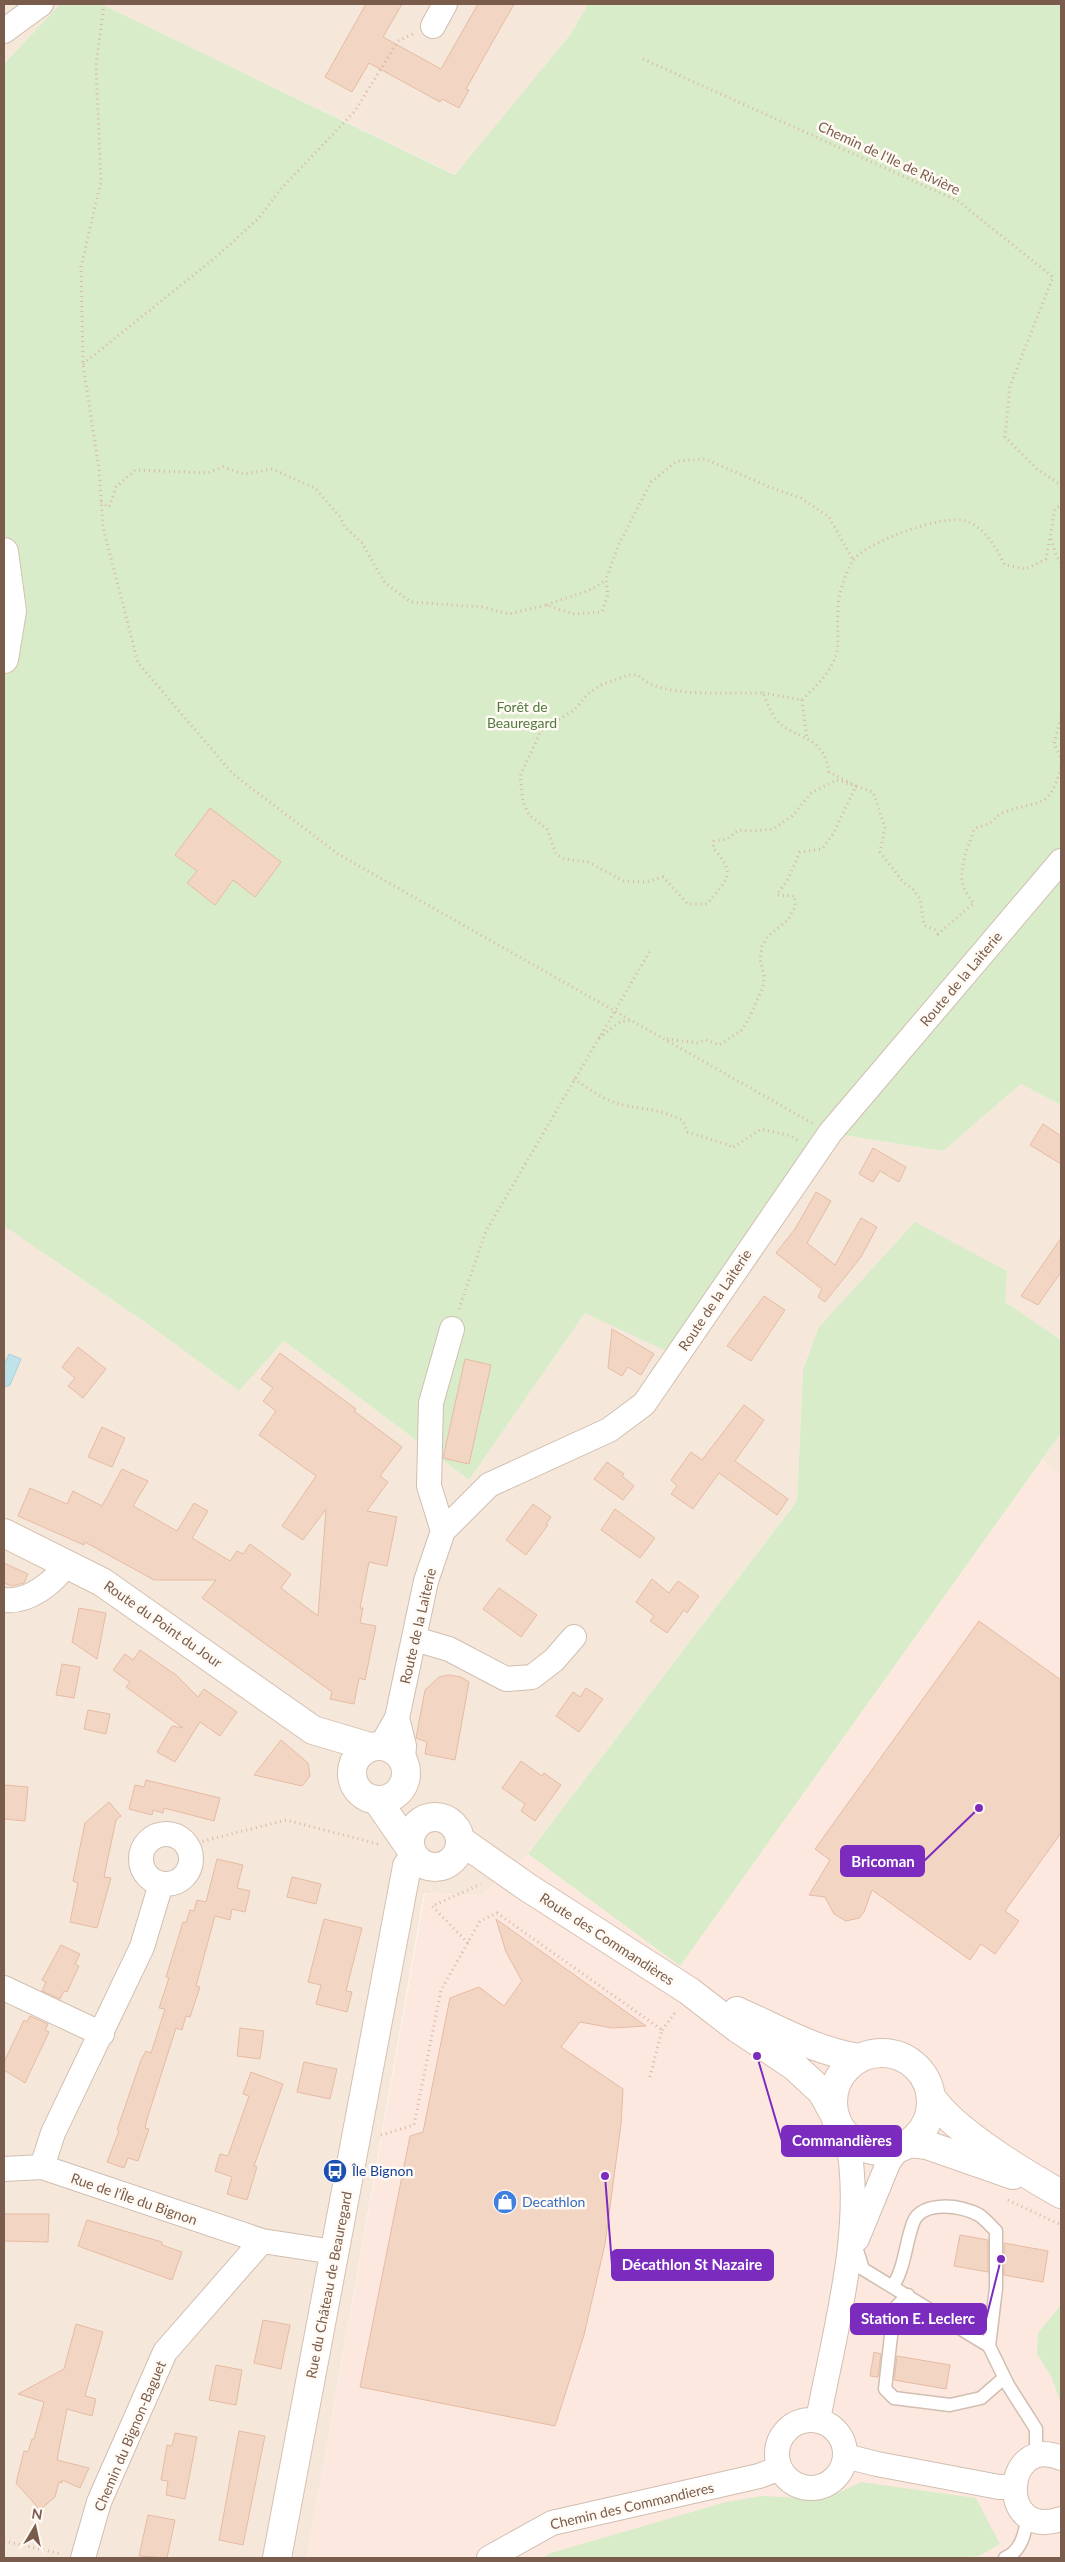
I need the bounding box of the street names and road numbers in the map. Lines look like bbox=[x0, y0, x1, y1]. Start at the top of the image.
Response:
street label: Chemin de l'Ile de Rivière bbox=[815, 117, 963, 198]
street label: Route de la Laiterie bbox=[916, 928, 1005, 1030]
street label: Route de la Laiterie bbox=[674, 1246, 755, 1354]
street label: Route de la Laiterie bbox=[396, 1566, 439, 1685]
street label: Route du Point du Jour bbox=[101, 1576, 226, 1671]
street label: Route des Commandières bbox=[537, 1889, 678, 1988]
street label: Rue de l'Île du Bignon bbox=[69, 2169, 200, 2228]
street label: Rue du Château de Beauregard bbox=[302, 2190, 355, 2380]
street label: Chemin du Bignon-Baguet bbox=[90, 2358, 169, 2514]
street label: Chemin des Commandieres bbox=[548, 2478, 715, 2533]

